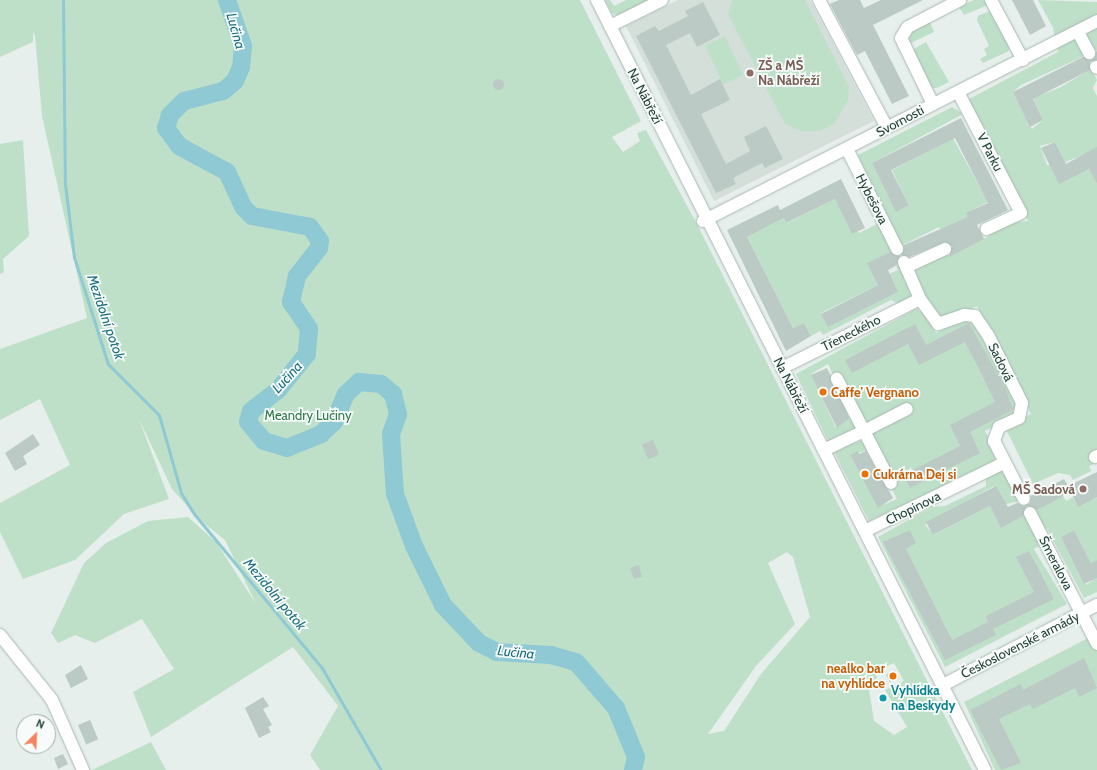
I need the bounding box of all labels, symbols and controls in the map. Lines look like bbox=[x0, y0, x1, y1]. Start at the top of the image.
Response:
water label: Lučina bbox=[223, 11, 249, 51]
place label: ZŠ a MŠ Na Nábřeží bbox=[758, 58, 820, 89]
street label: Na Nábřeží bbox=[624, 66, 666, 126]
marker: ZŠ a MŠ Na Nábřeží bbox=[745, 68, 755, 78]
street label: Svornosti bbox=[873, 102, 927, 140]
street label: V Parku bbox=[974, 130, 1006, 174]
street label: Hybešova bbox=[853, 171, 891, 227]
water label: Mezidolní potok bbox=[84, 272, 128, 362]
street label: Třeneckého bbox=[819, 312, 883, 354]
street label: Sadová bbox=[985, 340, 1017, 384]
street label: Na Nábřeží bbox=[770, 355, 812, 415]
water label: Lučina bbox=[268, 358, 306, 396]
place label: Caffe' Vergnano bbox=[831, 384, 919, 400]
marker: Caffe' Vergnano bbox=[818, 387, 828, 397]
park label: Meandry Lučiny bbox=[265, 407, 351, 423]
place label: Cukrárna Dej si bbox=[873, 466, 956, 482]
marker: Cukrárna Dej si bbox=[860, 469, 870, 479]
place label: MŠ Sadová bbox=[1012, 481, 1075, 497]
marker: MŠ Sadová bbox=[1078, 484, 1088, 494]
street label: Chopinova bbox=[883, 488, 943, 528]
street label: Šmeralova bbox=[1036, 533, 1076, 593]
water label: Mezidolní potok bbox=[240, 555, 310, 633]
street label: Československé armády bbox=[958, 608, 1082, 682]
water label: Lučina bbox=[497, 642, 535, 662]
place label: nealko bar na vyhlídce bbox=[821, 661, 885, 692]
marker: nealko bar na vyhlídce bbox=[888, 671, 898, 681]
place label: Vyhlídka na Beskydy bbox=[891, 683, 955, 714]
marker: Vyhlídka na Beskydy bbox=[878, 693, 888, 703]
north arrow bbox=[16, 714, 56, 754]
text: N bbox=[34, 716, 47, 732]

